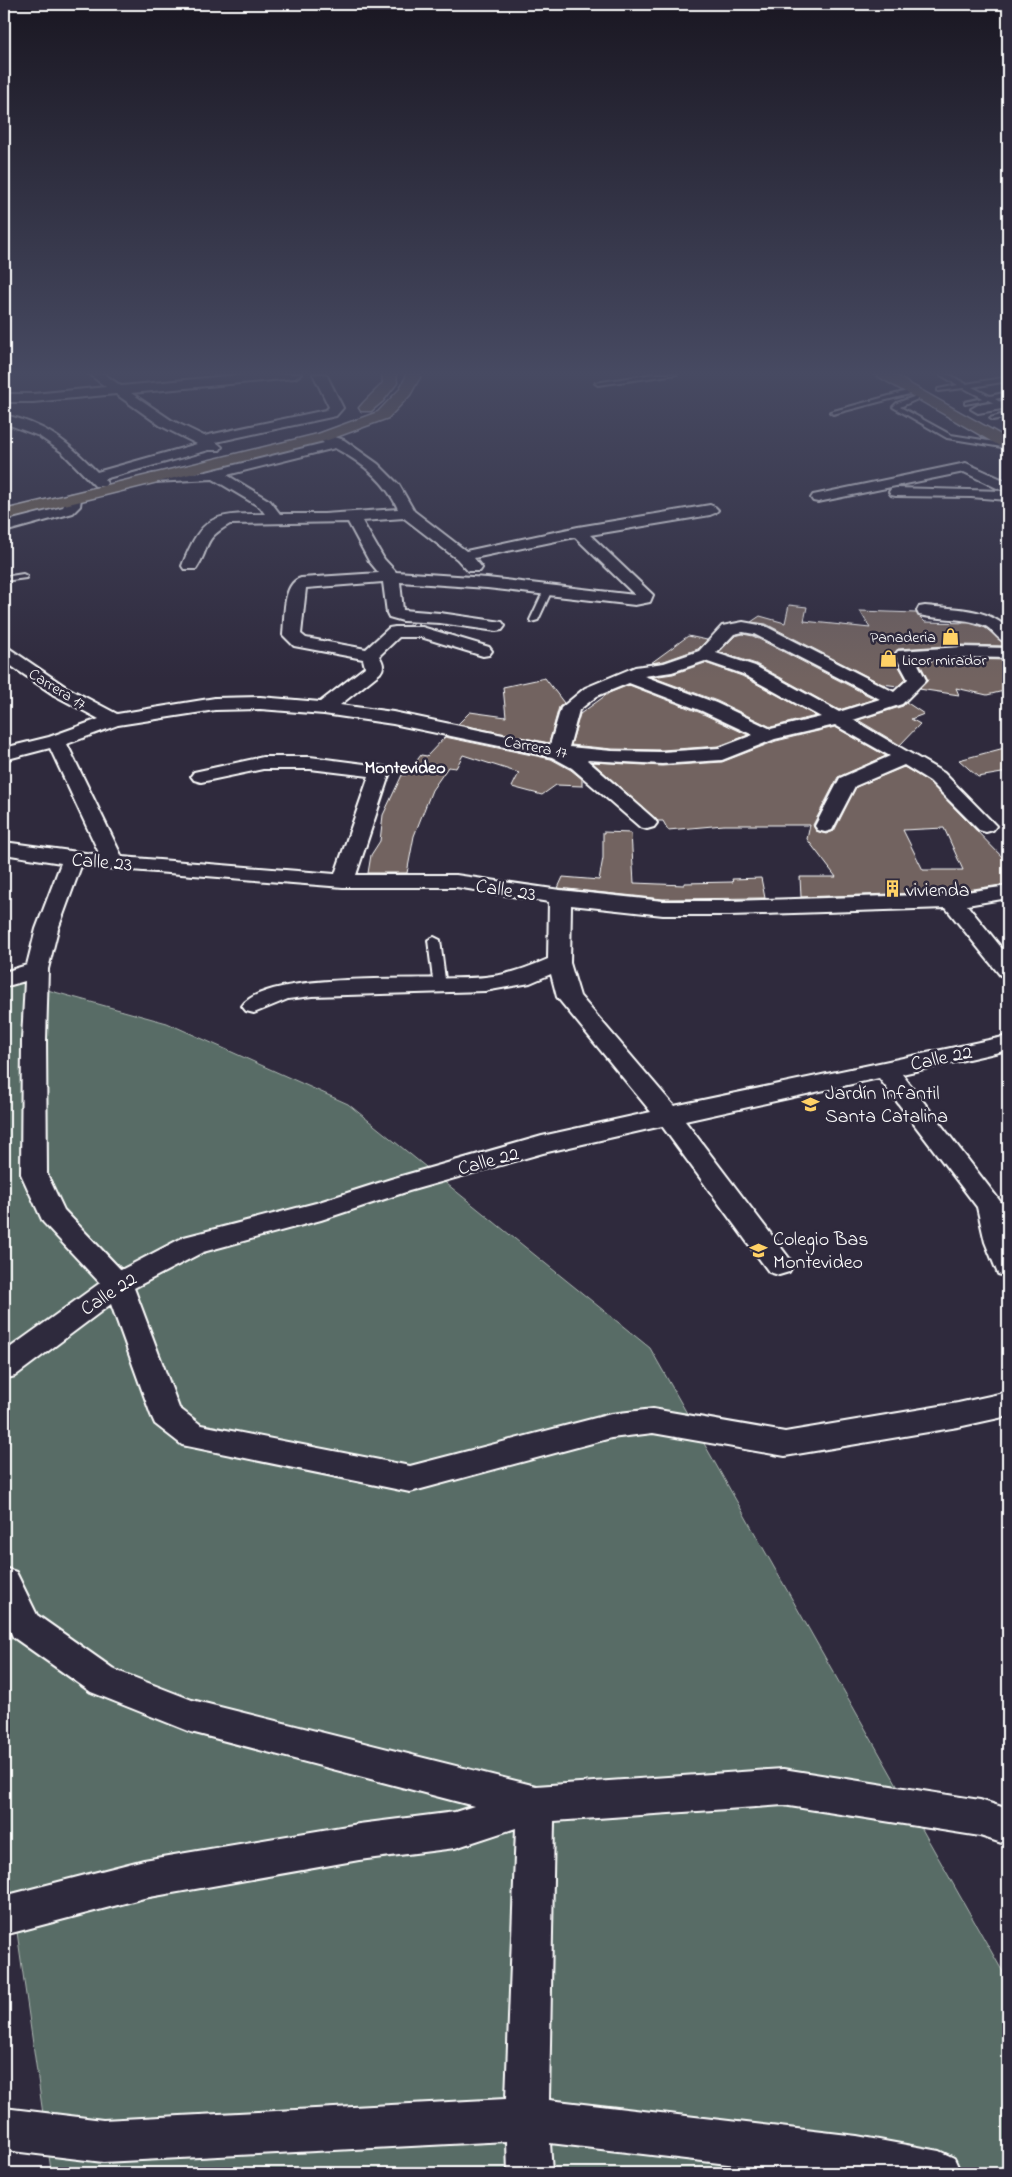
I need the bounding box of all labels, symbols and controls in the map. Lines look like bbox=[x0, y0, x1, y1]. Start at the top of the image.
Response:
place label: Panaderia bbox=[870, 626, 936, 650]
shop icon: Panaderia bbox=[940, 626, 960, 646]
shop icon: Licor mirador bbox=[878, 649, 898, 669]
place label: Licor mirador bbox=[902, 649, 986, 673]
street label: Carrera 17 bbox=[24, 663, 91, 717]
street label: Carrera 17 bbox=[502, 730, 570, 766]
district label: Montevideo bbox=[365, 756, 446, 782]
street label: Calle 23 bbox=[70, 846, 133, 881]
street label: Calle 23 bbox=[473, 872, 538, 911]
place label: vivienda bbox=[906, 877, 970, 906]
building icon: vivienda bbox=[882, 879, 902, 899]
street label: Calle 22 bbox=[908, 1039, 975, 1080]
place label: Jardín Infantil Santa Catalina bbox=[825, 1080, 948, 1132]
school or university icon: Jardín Infantil Santa Catalina bbox=[801, 1094, 821, 1114]
street label: Calle 22 bbox=[455, 1140, 523, 1184]
place label: Colegio Bas Montevideo bbox=[773, 1226, 869, 1278]
school or university icon: Colegio Bas Montevideo bbox=[749, 1240, 769, 1260]
street label: Calle 22 bbox=[75, 1266, 143, 1324]

